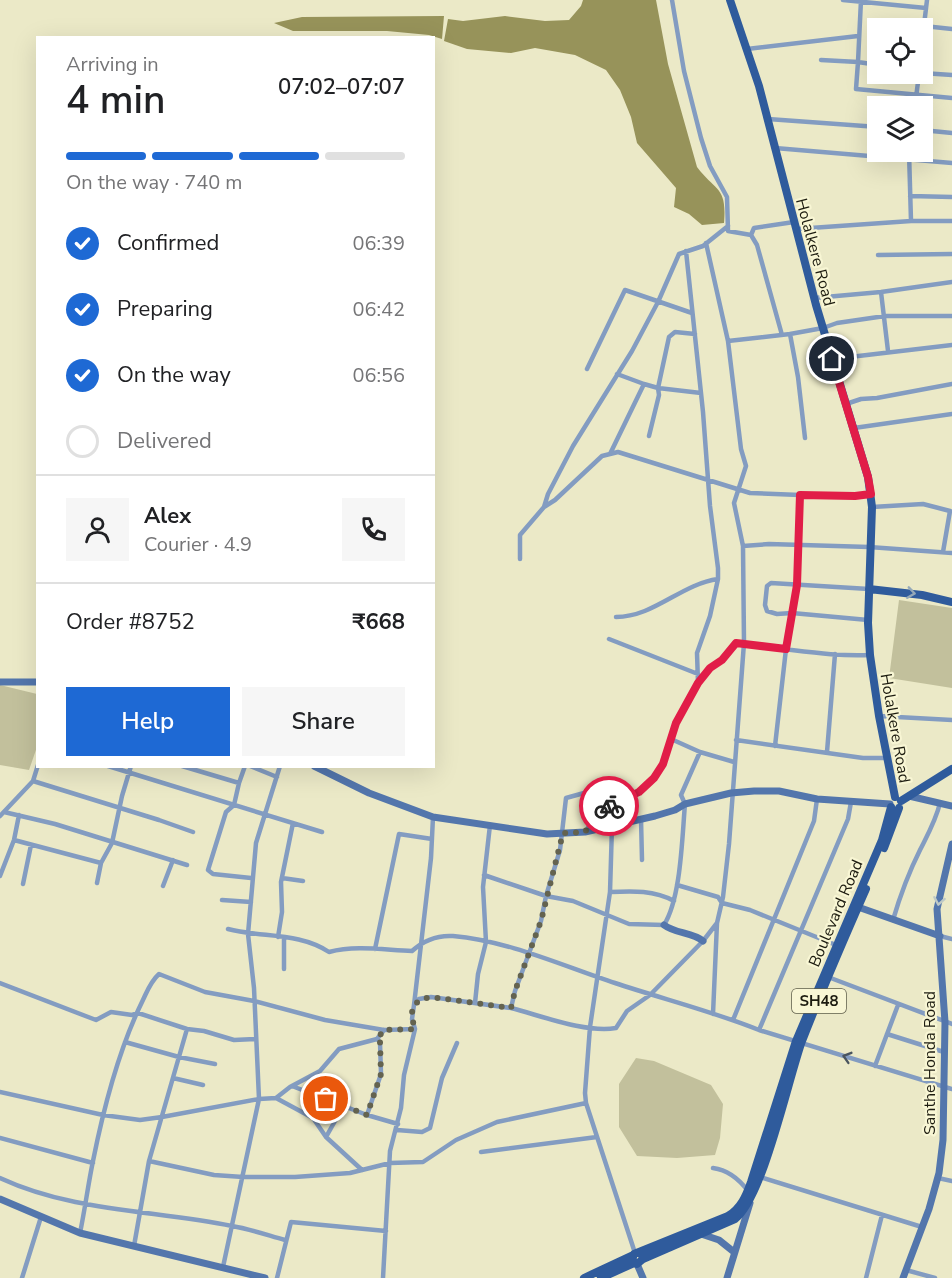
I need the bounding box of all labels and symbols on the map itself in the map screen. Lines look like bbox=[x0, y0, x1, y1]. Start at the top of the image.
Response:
street label: Holalkere Road bbox=[790, 196, 840, 309]
pin bbox=[806, 333, 857, 384]
one-way arrow bbox=[906, 587, 915, 599]
street label: Holalkere Road bbox=[875, 672, 915, 785]
courier bbox=[579, 776, 639, 836]
street label: Boulevard Road bbox=[803, 856, 868, 970]
one-way arrow bbox=[933, 896, 946, 906]
road number: SH48 bbox=[792, 989, 846, 1013]
street label: Santhe Honda Road bbox=[919, 991, 941, 1135]
one-way arrow bbox=[842, 1052, 853, 1064]
pin bbox=[300, 1073, 351, 1124]

